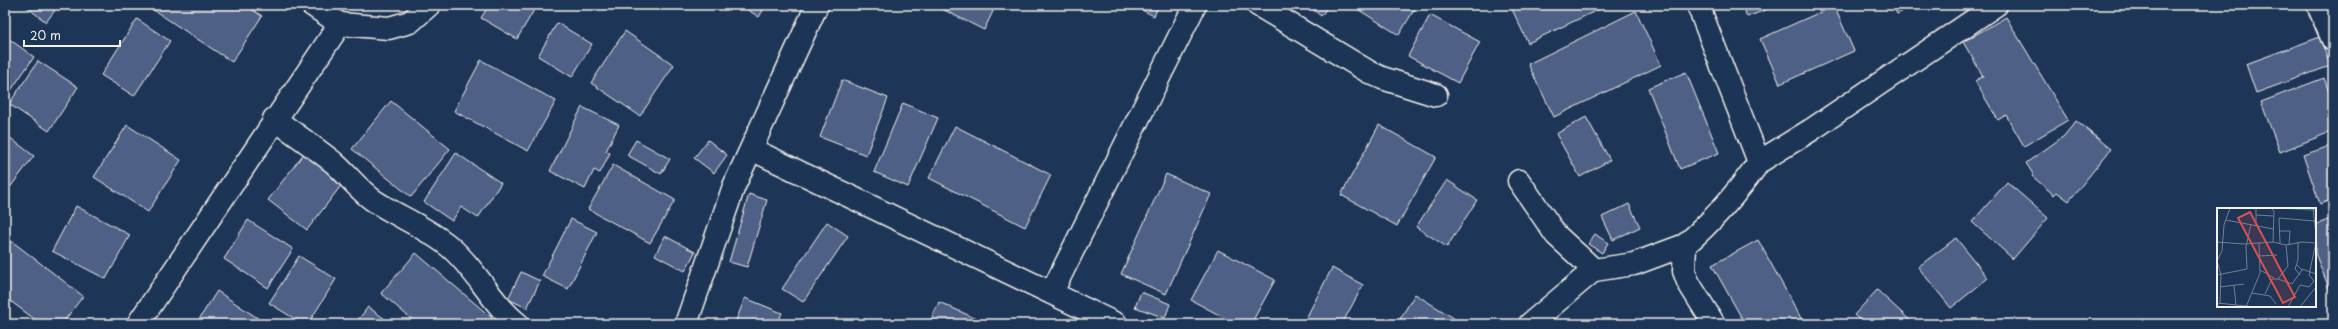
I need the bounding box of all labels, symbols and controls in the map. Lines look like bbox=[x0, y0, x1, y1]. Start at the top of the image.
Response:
scale bar bbox=[24, 22, 120, 48]
text: 20 m bbox=[30, 26, 61, 44]
inset map bbox=[2217, 208, 2316, 307]

